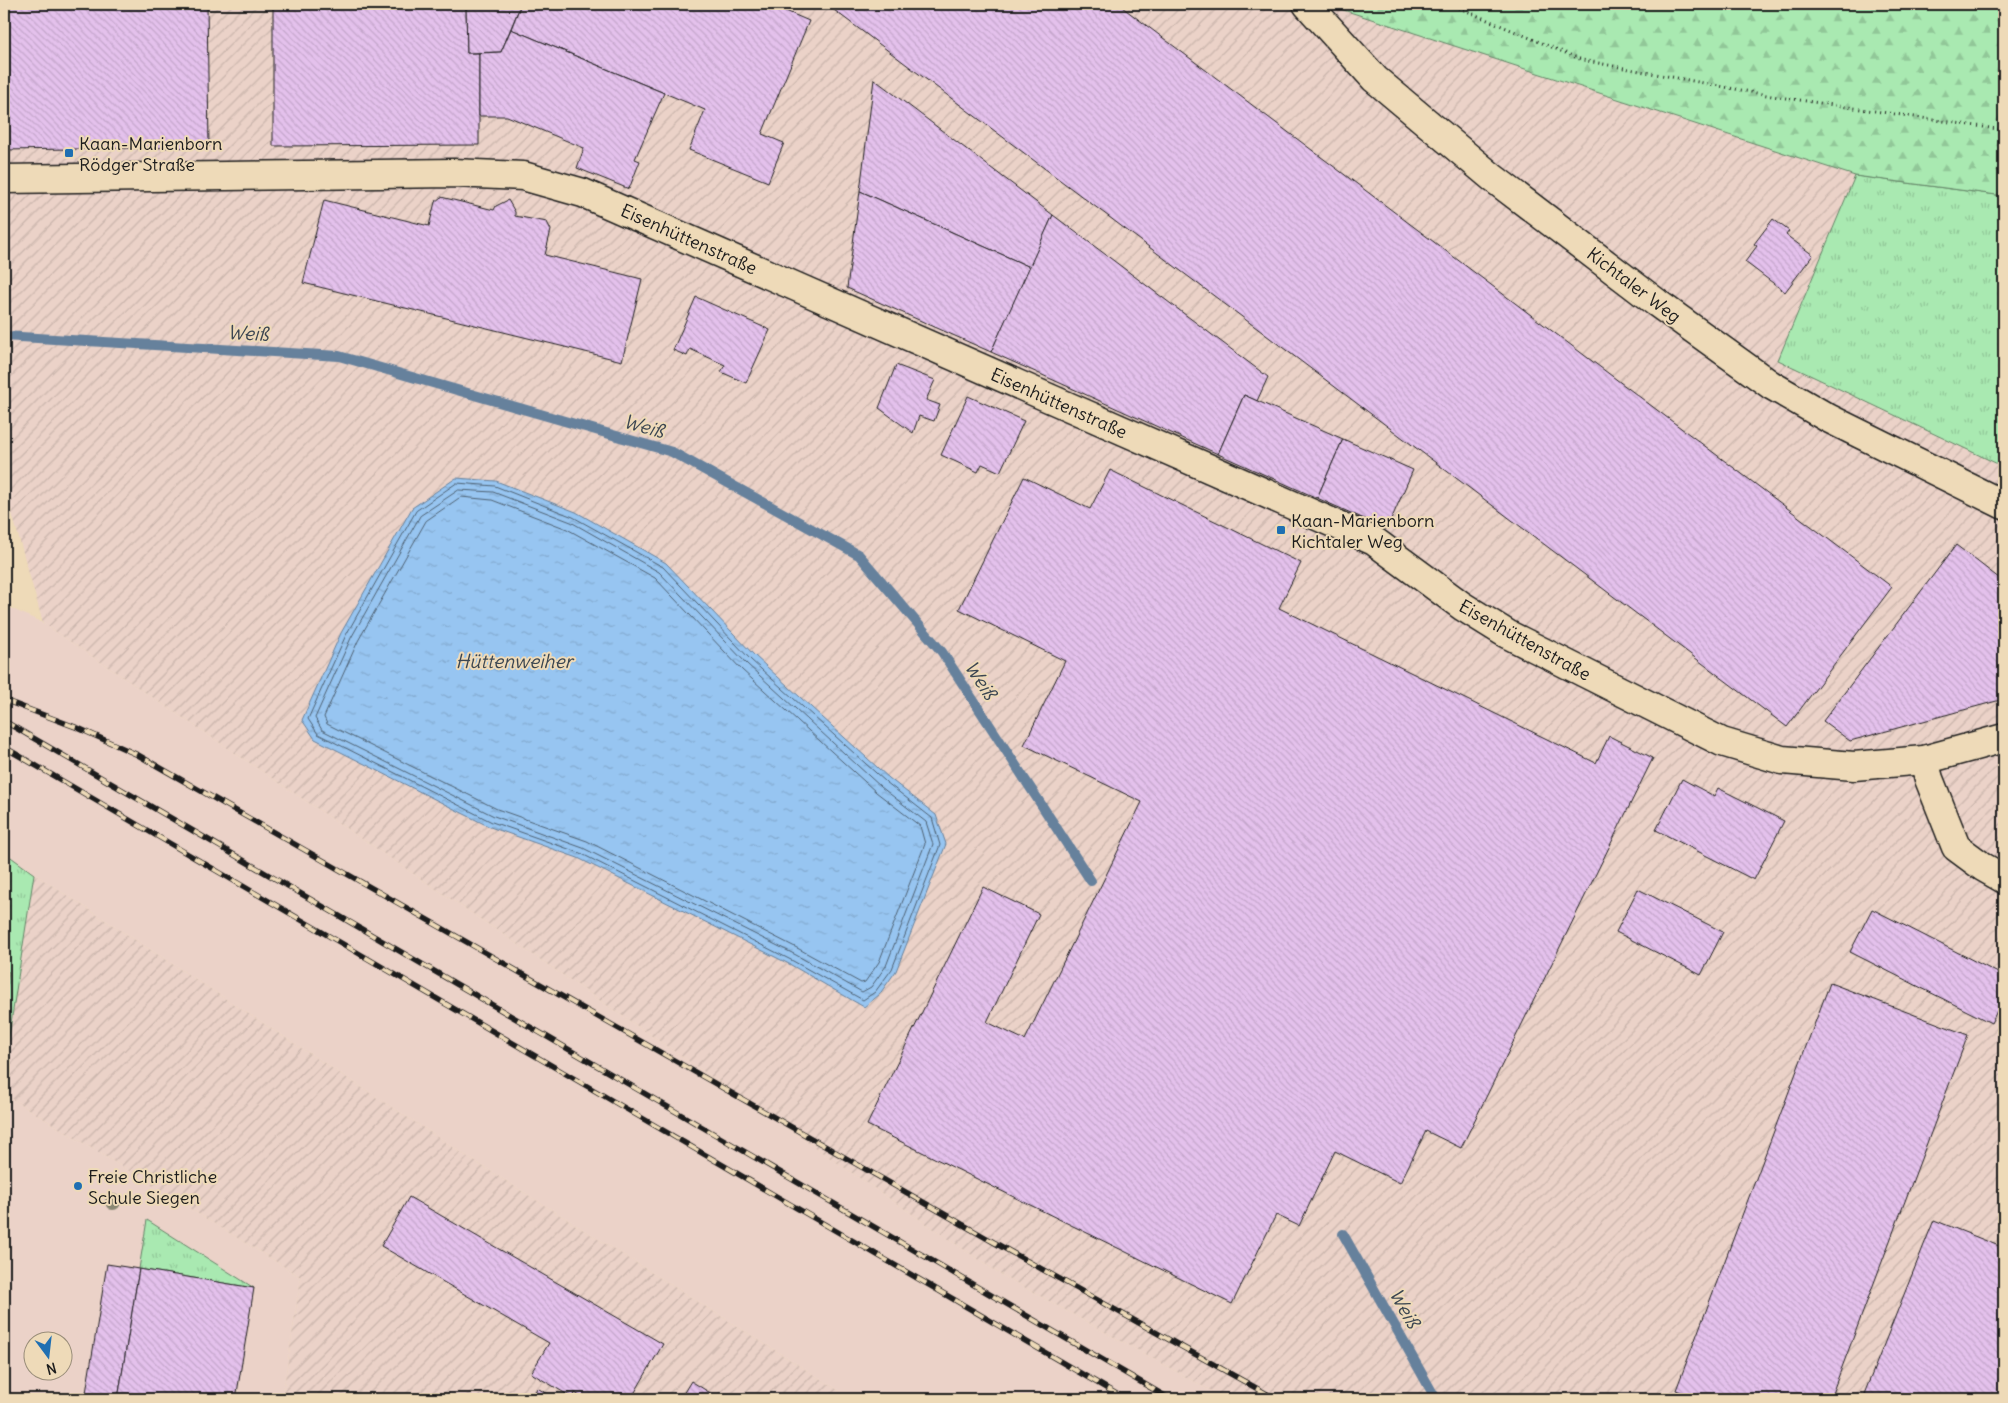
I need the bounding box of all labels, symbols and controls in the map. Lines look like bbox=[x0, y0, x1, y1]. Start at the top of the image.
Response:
place label: Kaan-Marienborn Rödger Straße bbox=[79, 132, 223, 176]
marker: Kaan-Marienborn Rödger Straße bbox=[63, 147, 75, 159]
street label: Eisenhüttenstraße bbox=[617, 199, 761, 279]
street label: Kichtaler Weg bbox=[1582, 242, 1686, 328]
water label: Weiß bbox=[227, 320, 271, 346]
street label: Eisenhüttenstraße bbox=[987, 363, 1131, 443]
water label: Weiß bbox=[621, 409, 669, 444]
place label: Kaan-Marienborn Kichtaler Weg bbox=[1291, 509, 1435, 553]
marker: Kaan-Marienborn Kichtaler Weg bbox=[1275, 524, 1287, 536]
street label: Eisenhüttenstraße bbox=[1455, 594, 1595, 686]
water label: Hüttenweiher bbox=[456, 649, 575, 673]
water label: Weiß bbox=[960, 656, 1003, 705]
place label: Freie Christliche Schule Siegen bbox=[88, 1165, 217, 1209]
marker: Freie Christliche Schule Siegen bbox=[72, 1180, 84, 1192]
water label: Weiß bbox=[1384, 1284, 1426, 1333]
north arrow bbox=[22, 1330, 72, 1380]
text: N bbox=[44, 1359, 58, 1379]

